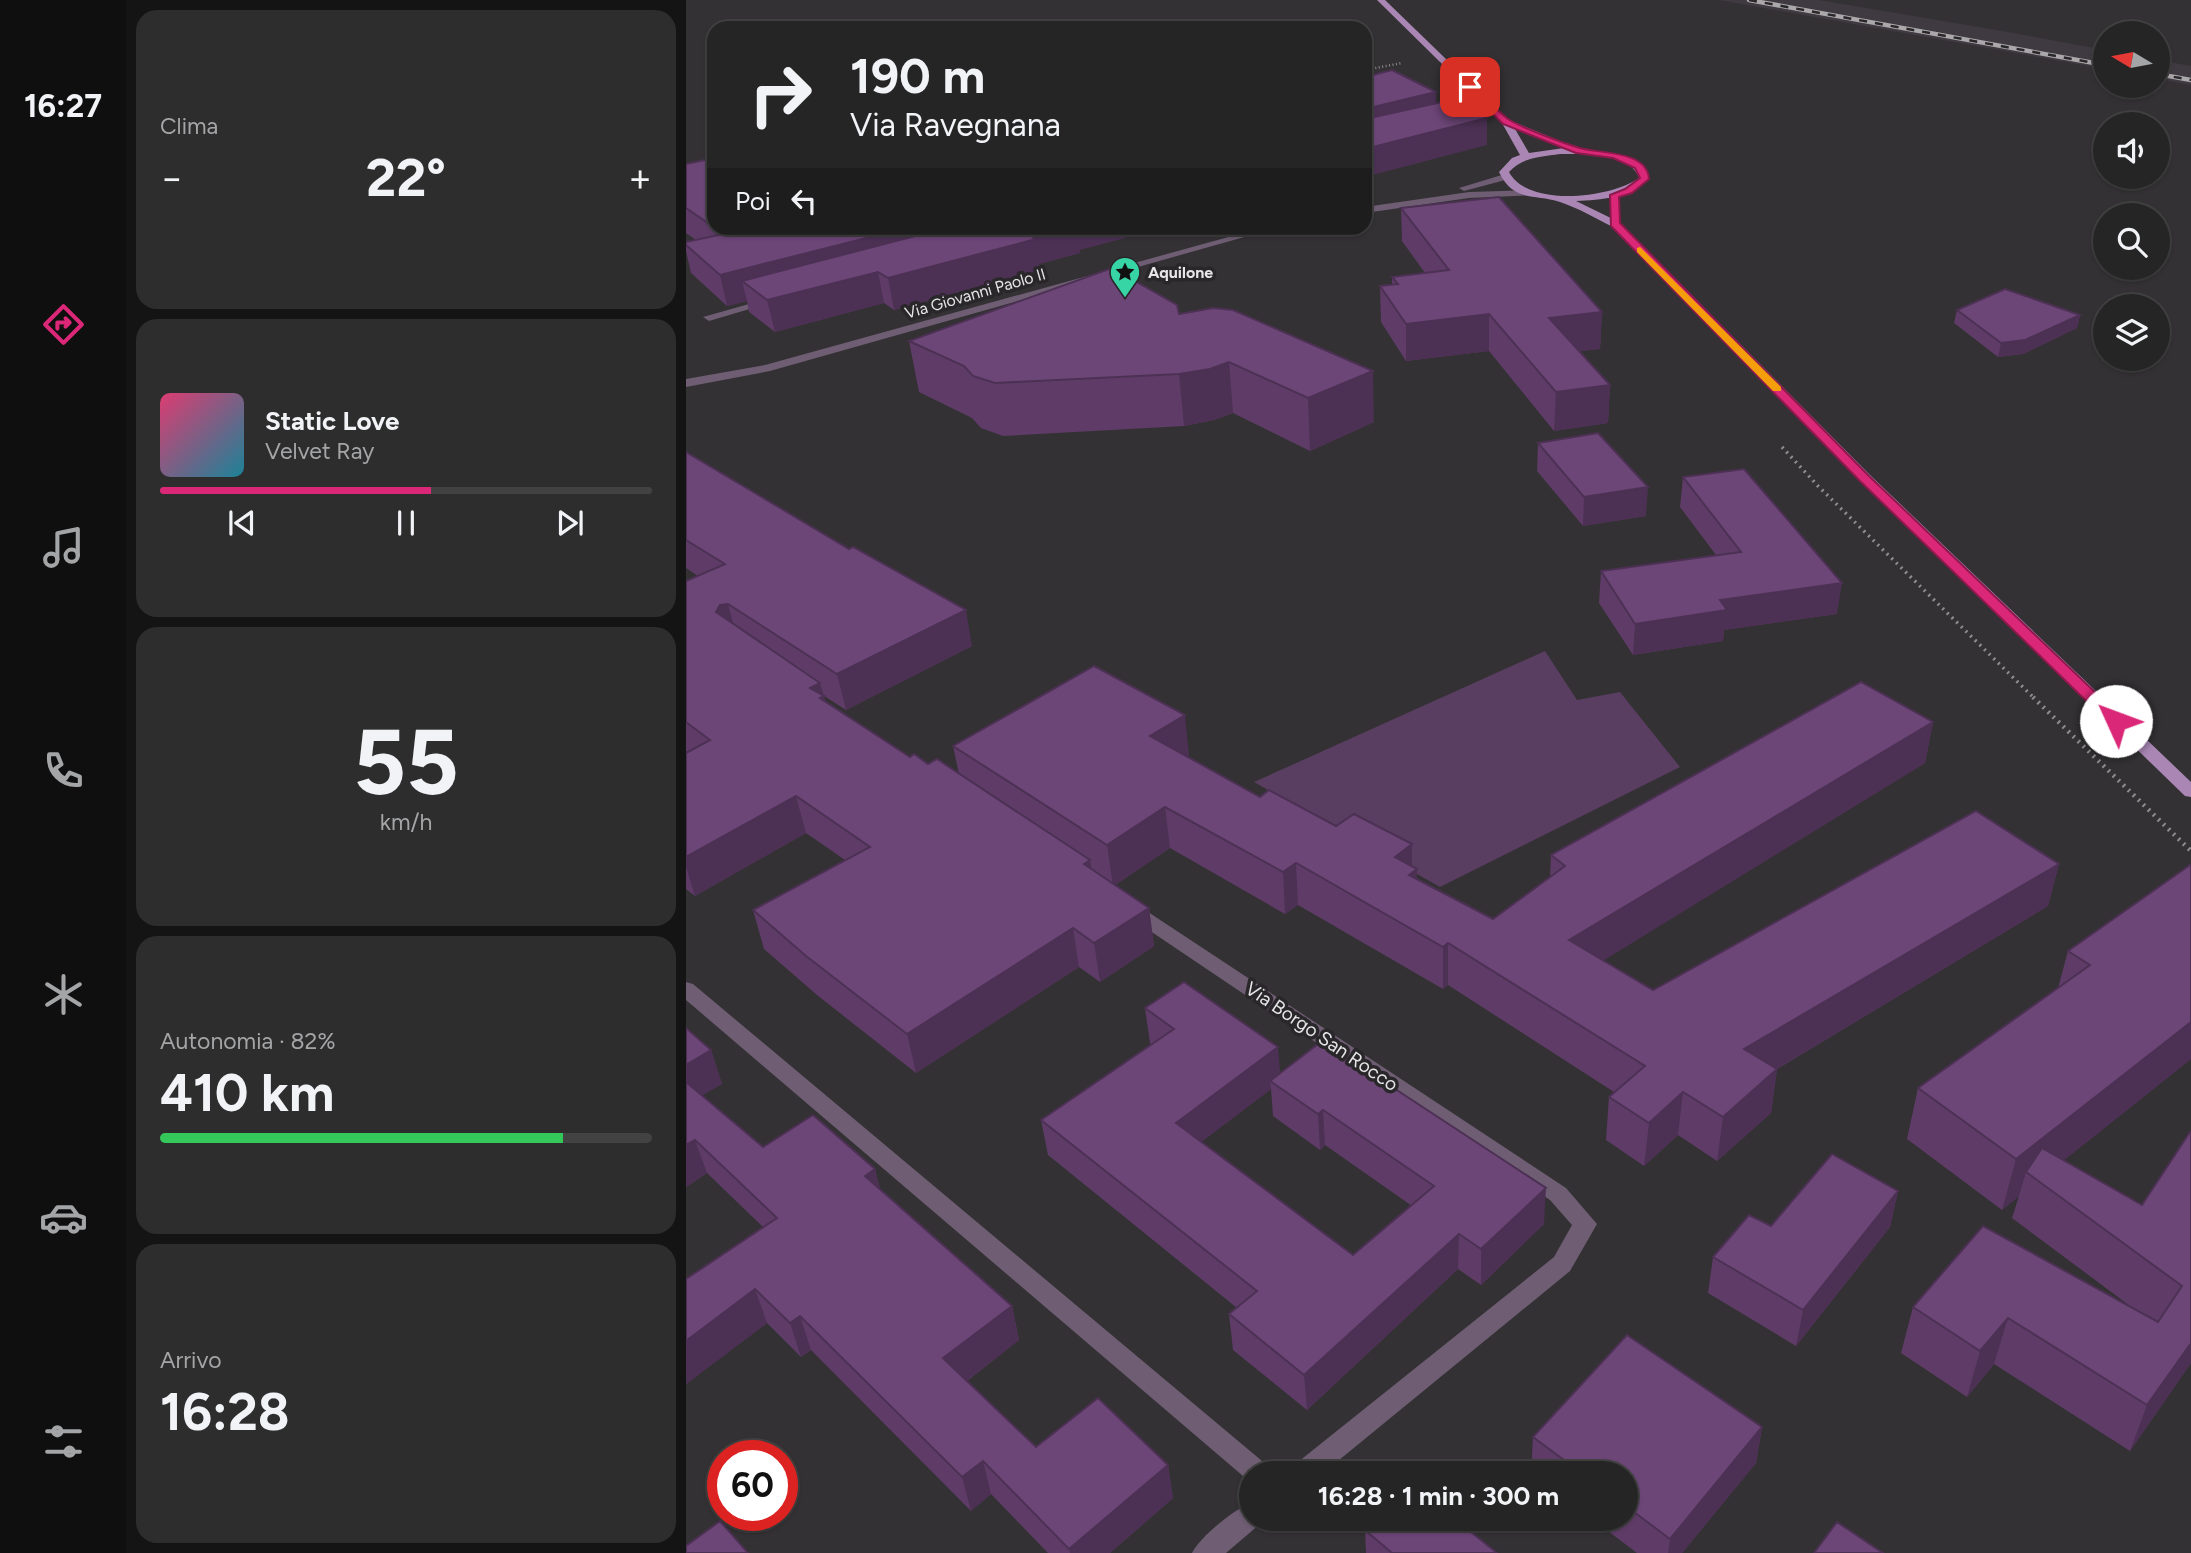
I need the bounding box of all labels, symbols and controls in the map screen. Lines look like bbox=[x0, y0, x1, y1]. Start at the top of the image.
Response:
north arrow bbox=[2093, 21, 2170, 98]
map controls bbox=[2093, 21, 2170, 371]
text: 190 m bbox=[850, 46, 985, 105]
icon: right bbox=[735, 49, 826, 140]
pin bbox=[1440, 57, 1500, 117]
icon: arrive bbox=[1451, 68, 1489, 106]
text: 16:27 bbox=[24, 87, 102, 125]
text: Via Ravegnana bbox=[850, 106, 1061, 144]
text: Clima bbox=[160, 112, 218, 140]
button: sound bbox=[2093, 112, 2170, 189]
text: 22° bbox=[366, 147, 446, 209]
text: − bbox=[160, 155, 184, 201]
text: + bbox=[628, 155, 652, 201]
icon: left bbox=[785, 182, 823, 220]
text: Poi bbox=[735, 185, 771, 217]
button: search bbox=[2093, 203, 2170, 280]
place icon: Aquilone bbox=[1108, 255, 1142, 299]
place label: Aquilone bbox=[1148, 263, 1213, 282]
street label: Via Giovanni Paolo II bbox=[903, 264, 1048, 323]
button: layers bbox=[2093, 294, 2170, 371]
icon: directions bbox=[39, 300, 88, 349]
text: Static Love bbox=[265, 405, 399, 437]
text: Velvet Ray bbox=[265, 437, 374, 465]
icon: previous bbox=[223, 504, 261, 542]
icon: pause bbox=[387, 504, 425, 542]
icon: next bbox=[551, 504, 589, 542]
icon: music bbox=[39, 523, 88, 572]
position arrow bbox=[2079, 684, 2153, 758]
text: 55 bbox=[353, 708, 459, 817]
icon: phone bbox=[39, 746, 88, 795]
text: km/h bbox=[380, 808, 432, 836]
icon: climate bbox=[39, 970, 88, 1019]
street label: Via Borgo San Rocco bbox=[1241, 977, 1402, 1096]
text: Autonomia · 82% bbox=[160, 1027, 335, 1055]
text: 410 km bbox=[160, 1062, 334, 1124]
icon: car bbox=[39, 1193, 88, 1242]
text: Arrivo bbox=[160, 1346, 222, 1374]
text: 16:28 bbox=[160, 1381, 290, 1443]
icon: filters bbox=[39, 1417, 88, 1466]
speed limit sign: 60 bbox=[707, 1440, 798, 1531]
text: 16:28 · 1 min · 300 m bbox=[1318, 1480, 1559, 1512]

